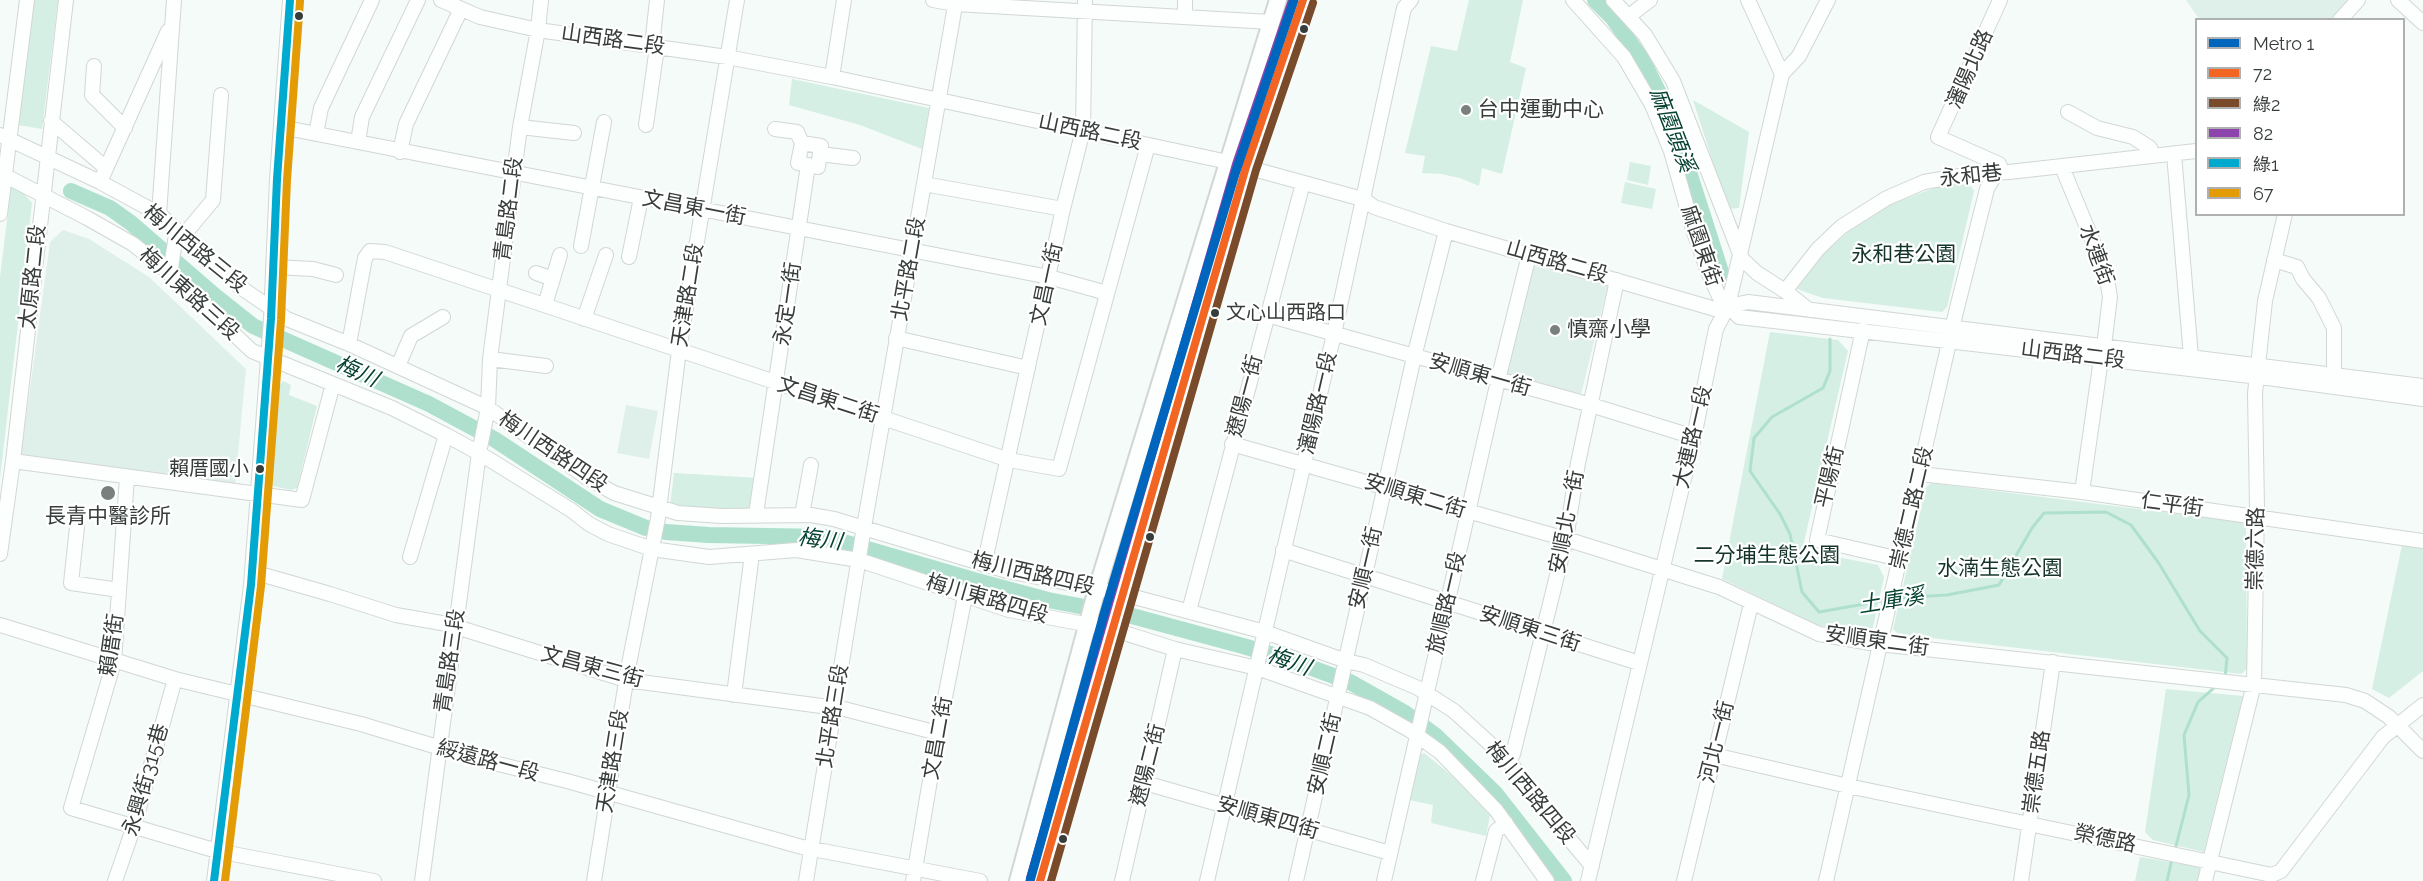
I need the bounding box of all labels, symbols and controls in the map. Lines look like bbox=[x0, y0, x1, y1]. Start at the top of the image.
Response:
unlabelled marker bbox=[293, 10, 305, 22]
legend bbox=[2195, 18, 2405, 216]
street label: 山西路二段 bbox=[559, 20, 667, 60]
unlabelled marker bbox=[1298, 23, 1310, 35]
street label: 瀋陽北路 bbox=[1941, 26, 1999, 112]
text: Metro 1 bbox=[2253, 33, 2314, 54]
text: 72 bbox=[2253, 63, 2272, 84]
water label: 麻園頭溪 bbox=[1644, 84, 1700, 176]
text: 綠2 bbox=[2253, 94, 2280, 115]
place label: 台中運動中心 bbox=[1478, 97, 1604, 123]
marker: 台中運動中心 bbox=[1459, 103, 1473, 117]
street label: 山西路二段 bbox=[1036, 109, 1144, 155]
text: 82 bbox=[2253, 123, 2273, 144]
text: 綠1 bbox=[2253, 154, 2279, 175]
street label: 青島路二段 bbox=[490, 155, 528, 263]
street label: 永和巷 bbox=[1938, 160, 2004, 192]
text: 67 bbox=[2253, 183, 2273, 204]
street label: 文昌東一街 bbox=[640, 186, 748, 230]
street label: 梅川西路三段 bbox=[138, 200, 252, 298]
street label: 麻園東街 bbox=[1675, 202, 1727, 290]
street label: 北平路二段 bbox=[887, 215, 931, 323]
street label: 水連街 bbox=[2073, 221, 2119, 289]
street label: 太原路二段 bbox=[15, 223, 51, 331]
street label: 山西路二段 bbox=[1503, 235, 1611, 289]
street label: 文昌一街 bbox=[1026, 240, 1068, 328]
street label: 天津路二段 bbox=[667, 241, 709, 349]
street label: 梅川東路三段 bbox=[134, 242, 244, 346]
park label: 永和巷公園 bbox=[1852, 242, 1956, 268]
street label: 永定一街 bbox=[770, 261, 806, 347]
place label: 文心山西路口 bbox=[1226, 301, 1346, 325]
marker: 文心山西路口 bbox=[1209, 307, 1221, 319]
place label: 慎齋小學 bbox=[1567, 317, 1651, 343]
marker: 慎齋小學 bbox=[1548, 323, 1562, 337]
street label: 山西路二段 bbox=[2019, 336, 2127, 374]
street label: 安順東一街 bbox=[1426, 348, 1534, 402]
street label: 瀋陽路一段 bbox=[1294, 349, 1342, 457]
water label: 梅川 bbox=[332, 351, 382, 393]
street label: 遼陽一街 bbox=[1222, 352, 1268, 440]
street label: 文昌東二街 bbox=[774, 372, 882, 428]
street label: 大連路一段 bbox=[1669, 383, 1717, 491]
street label: 梅川西路四段 bbox=[494, 406, 612, 498]
street label: 平陽街 bbox=[1811, 443, 1849, 511]
street label: 崇德二路二段 bbox=[1886, 444, 1938, 572]
place label: 賴厝國小 bbox=[169, 457, 249, 481]
marker: 賴厝國小 bbox=[254, 463, 266, 475]
street label: 安順北一街 bbox=[1545, 468, 1589, 576]
street label: 安順東二街 bbox=[1361, 469, 1469, 523]
marker: 長青中醫診所 bbox=[99, 484, 117, 502]
street label: 仁平街 bbox=[2139, 488, 2205, 522]
place label: 長青中醫診所 bbox=[45, 504, 171, 530]
street label: 崇德六路 bbox=[2243, 507, 2269, 591]
water label: 梅川 bbox=[797, 524, 843, 556]
street label: 安順一街 bbox=[1344, 524, 1388, 612]
unlabelled marker bbox=[1144, 531, 1156, 543]
park label: 二分埔生態公園 bbox=[1694, 543, 1840, 569]
street label: 梅川西路四段 bbox=[969, 548, 1097, 600]
street label: 旅順路一段 bbox=[1423, 549, 1471, 657]
park label: 水湳生態公園 bbox=[1937, 556, 2063, 582]
street label: 梅川東路四段 bbox=[923, 570, 1051, 628]
water label: 土庫溪 bbox=[1856, 583, 1926, 619]
street label: 安順東三街 bbox=[1476, 601, 1584, 657]
street label: 青島路三段 bbox=[430, 607, 470, 715]
street label: 賴厝街 bbox=[95, 612, 129, 678]
street label: 安順東二街 bbox=[1823, 621, 1931, 661]
street label: 文昌東三街 bbox=[538, 641, 646, 693]
water label: 梅川 bbox=[1264, 642, 1314, 682]
street label: 北平路三段 bbox=[812, 662, 854, 770]
street label: 文昌二街 bbox=[918, 694, 958, 782]
street label: 河北一街 bbox=[1695, 698, 1739, 786]
street label: 天津路三段 bbox=[592, 707, 634, 815]
street label: 安順二街 bbox=[1303, 710, 1347, 798]
street label: 永興街315巷 bbox=[118, 721, 174, 839]
street label: 遼陽二街 bbox=[1126, 721, 1170, 809]
street label: 崇德五路 bbox=[2019, 729, 2055, 815]
street label: 綏遠路一段 bbox=[434, 735, 542, 787]
street label: 梅川西路四段 bbox=[1480, 737, 1580, 849]
street label: 安順東四街 bbox=[1214, 791, 1322, 845]
street label: 榮德路 bbox=[2072, 820, 2138, 858]
unlabelled marker bbox=[1057, 833, 1069, 845]

